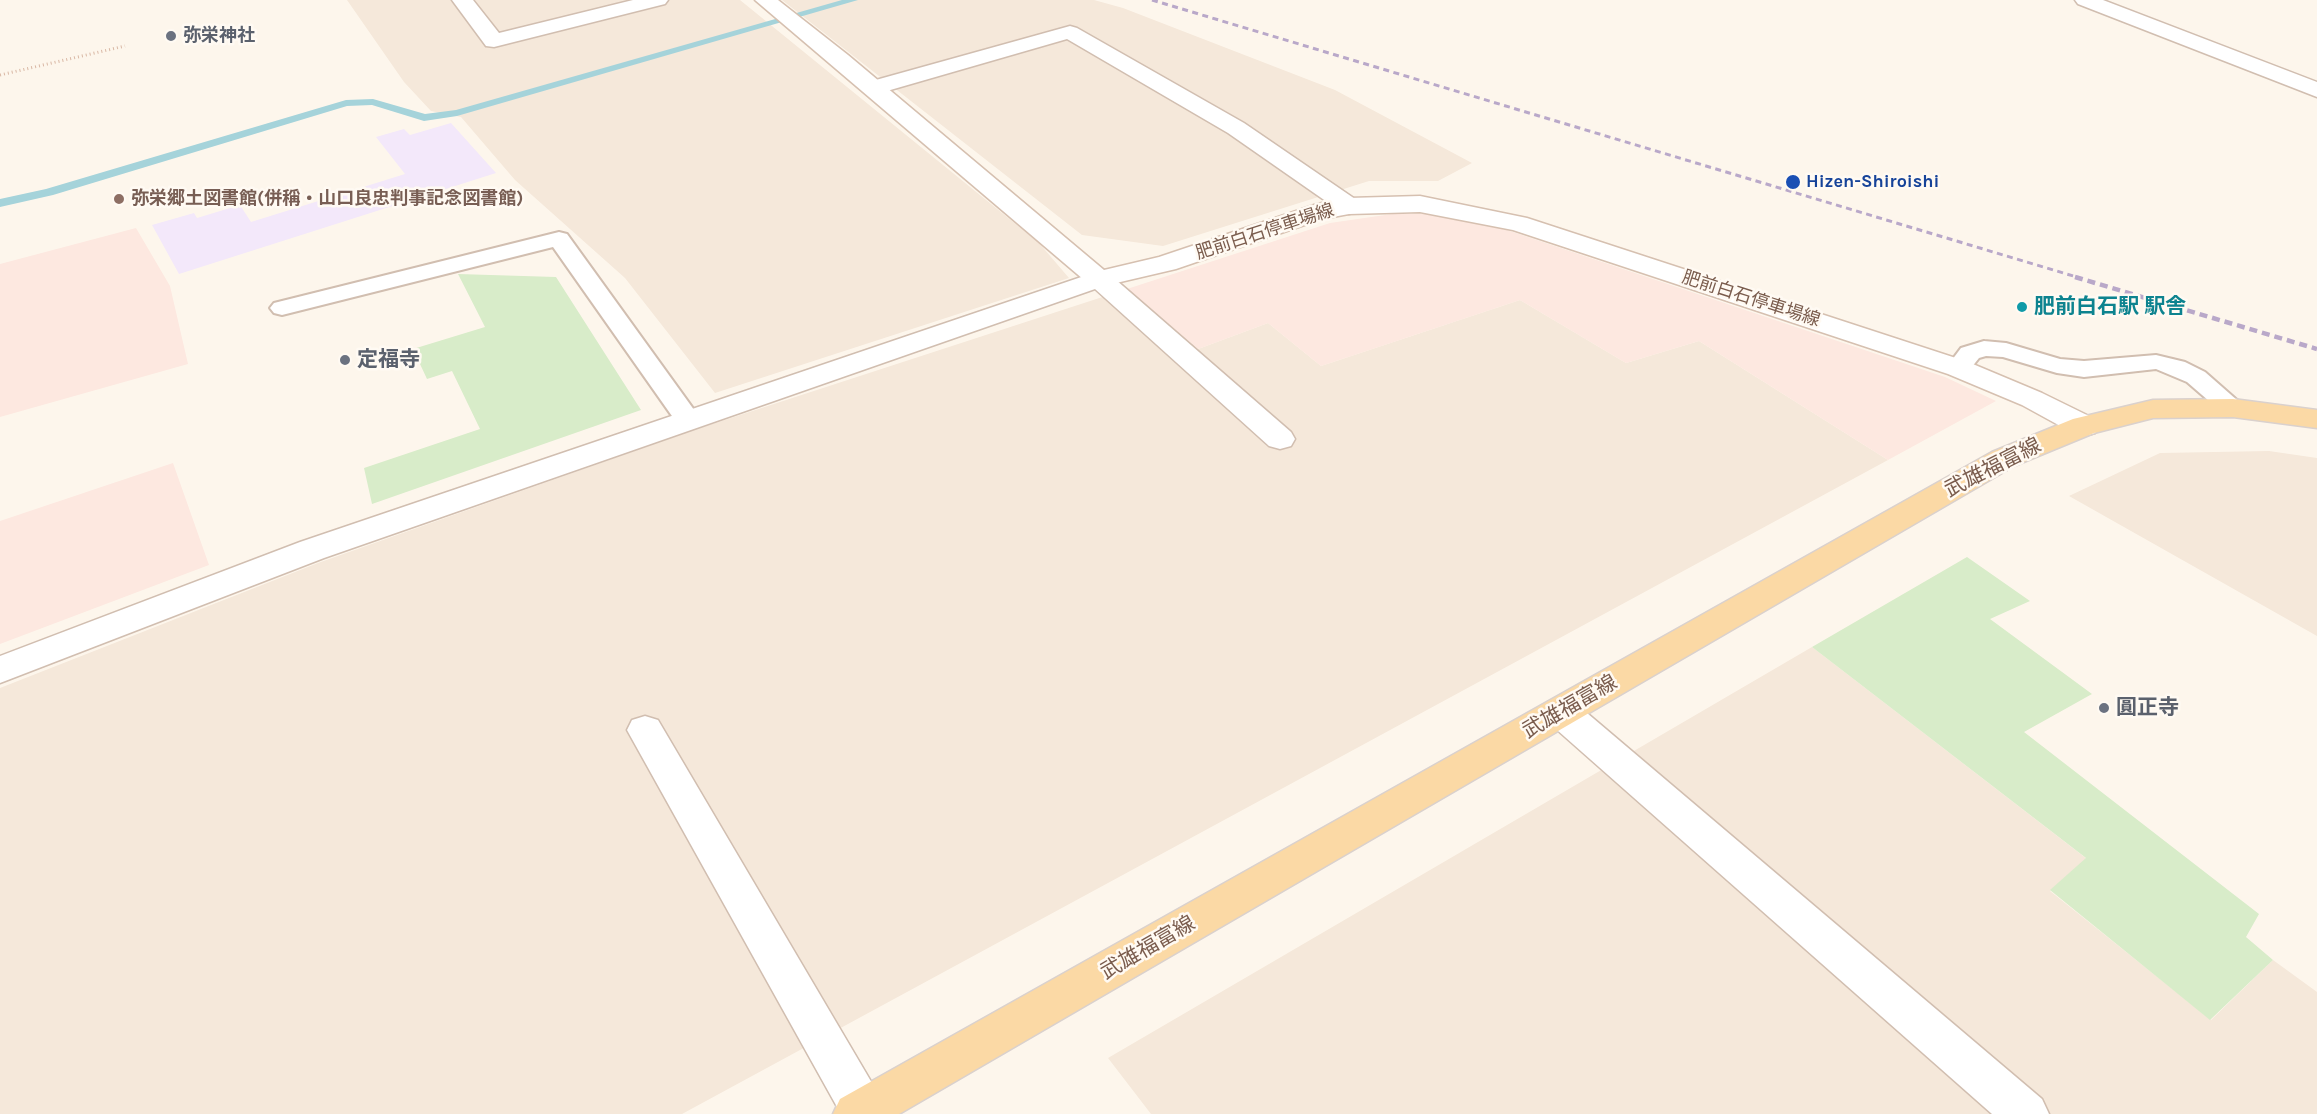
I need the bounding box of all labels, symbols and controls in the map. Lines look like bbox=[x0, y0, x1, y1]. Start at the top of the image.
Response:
place label: 弥栄神社 bbox=[183, 25, 255, 47]
marker: 弥栄神社 bbox=[164, 29, 178, 43]
place label: Hizen-Shiroishi bbox=[1806, 171, 1939, 193]
marker: Hizen-Shiroishi bbox=[1784, 173, 1802, 191]
place label: 弥栄郷土図書館(併稱・山口良忠判事記念図書館) bbox=[131, 188, 523, 210]
marker: 弥栄郷土図書館(併稱・山口良忠判事記念図書館) bbox=[112, 192, 126, 206]
street label: 肥前白石停車場線 bbox=[1193, 199, 1337, 265]
street label: 肥前白石停車場線 bbox=[1679, 266, 1823, 332]
place label: 肥前白石駅 駅舎 bbox=[2034, 294, 2186, 320]
marker: 肥前白石駅 駅舎 bbox=[2015, 300, 2029, 314]
place label: 定福寺 bbox=[357, 347, 420, 373]
marker: 定福寺 bbox=[338, 353, 352, 367]
street label: 武雄福富線 bbox=[1941, 433, 2045, 503]
street label: 武雄福富線 bbox=[1518, 670, 1622, 744]
place label: 圓正寺 bbox=[2116, 695, 2179, 721]
marker: 圓正寺 bbox=[2097, 701, 2111, 715]
street label: 武雄福富線 bbox=[1096, 911, 1200, 985]

